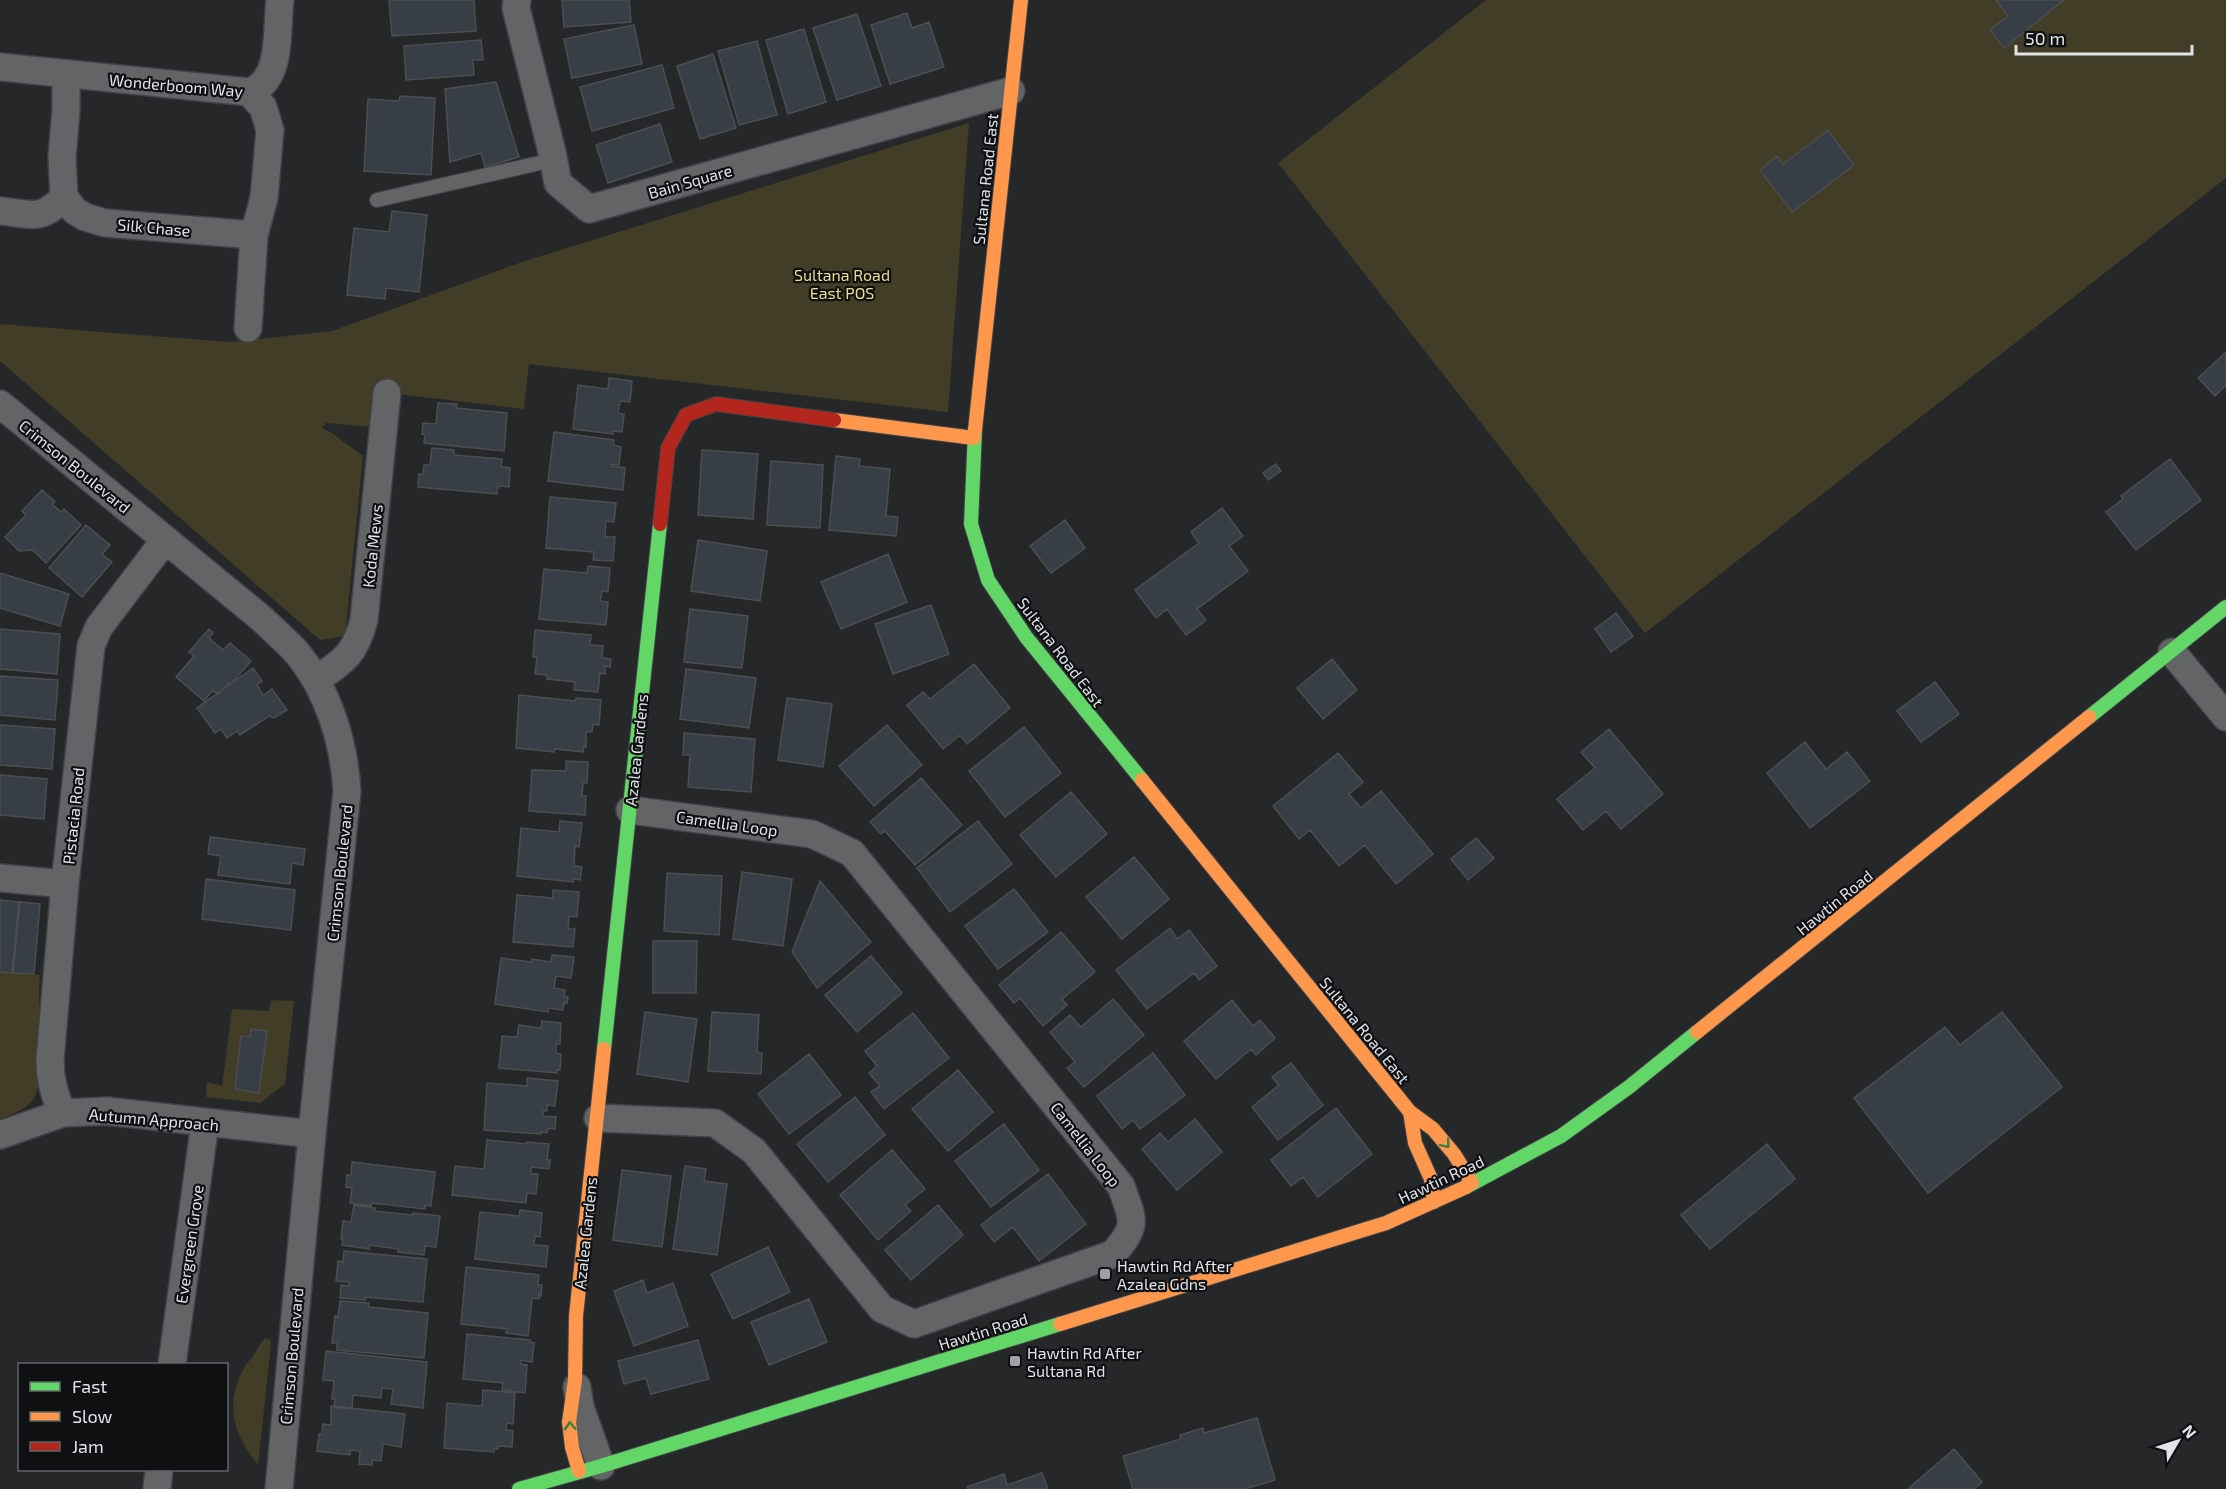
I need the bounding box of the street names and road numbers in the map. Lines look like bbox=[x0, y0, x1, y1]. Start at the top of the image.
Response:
street label: Wonderboom Way bbox=[108, 70, 244, 100]
street label: Sultana Road East bbox=[969, 113, 1001, 245]
street label: Bain Square bbox=[646, 160, 734, 202]
street label: Silk Chase bbox=[117, 214, 191, 240]
street label: Crimson Boulevard bbox=[16, 415, 134, 517]
street label: Koda Mews bbox=[358, 503, 386, 589]
street label: Sultana Road East bbox=[1014, 594, 1108, 710]
street label: Azalea Gardens bbox=[621, 693, 651, 807]
street label: Pistacia Road bbox=[58, 767, 88, 865]
street label: Crimson Boulevard bbox=[322, 804, 356, 942]
street label: Camellia Loop bbox=[675, 806, 779, 840]
street label: Hawtin Road bbox=[1792, 866, 1876, 938]
street label: Sultana Road East bbox=[1316, 973, 1414, 1087]
street label: Camellia Loop bbox=[1047, 1098, 1125, 1190]
street label: Autumn Approach bbox=[88, 1104, 220, 1134]
street label: Hawtin Road bbox=[1395, 1151, 1487, 1207]
street label: Azalea Gardens bbox=[570, 1176, 600, 1290]
street label: Evergreen Grove bbox=[171, 1183, 207, 1305]
street label: Crimson Boulevard bbox=[276, 1287, 306, 1425]
street label: Hawtin Road bbox=[936, 1308, 1030, 1354]

